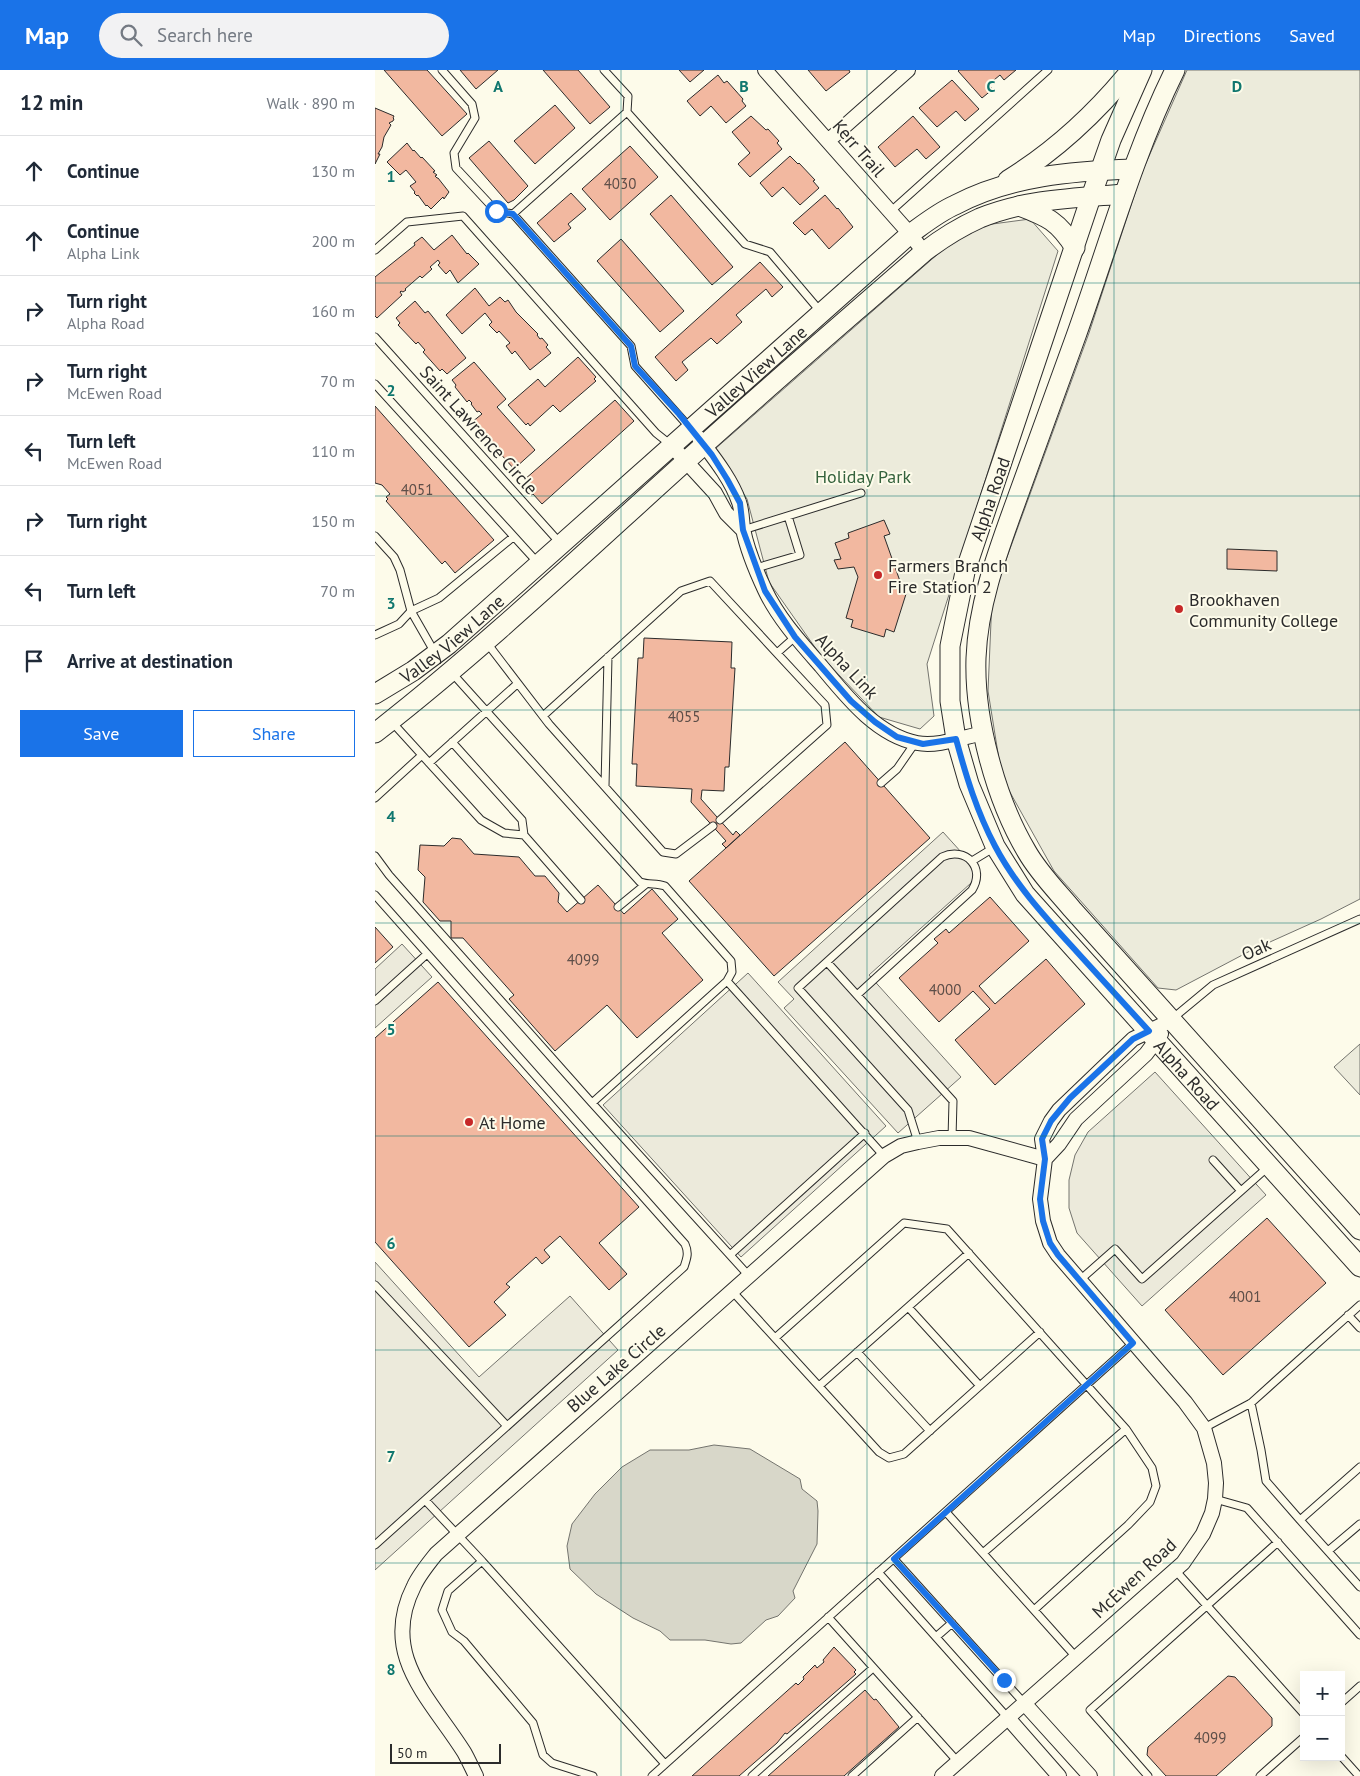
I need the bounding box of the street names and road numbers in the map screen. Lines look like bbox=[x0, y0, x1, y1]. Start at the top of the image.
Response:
street label: Kerr Trail bbox=[828, 114, 891, 182]
street label: Valley View Lane bbox=[700, 320, 811, 423]
street label: Saint Lawrence Circle bbox=[415, 361, 543, 499]
street label: Alpha Road bbox=[965, 454, 1015, 544]
street label: Valley View Lane bbox=[395, 589, 509, 688]
street label: Alpha Link bbox=[811, 628, 884, 704]
street label: Oak bbox=[1238, 932, 1275, 966]
street label: Alpha Road bbox=[1150, 1034, 1225, 1115]
street label: Blue Lake Circle bbox=[562, 1319, 670, 1417]
street label: McEwen Road bbox=[1087, 1533, 1181, 1623]

